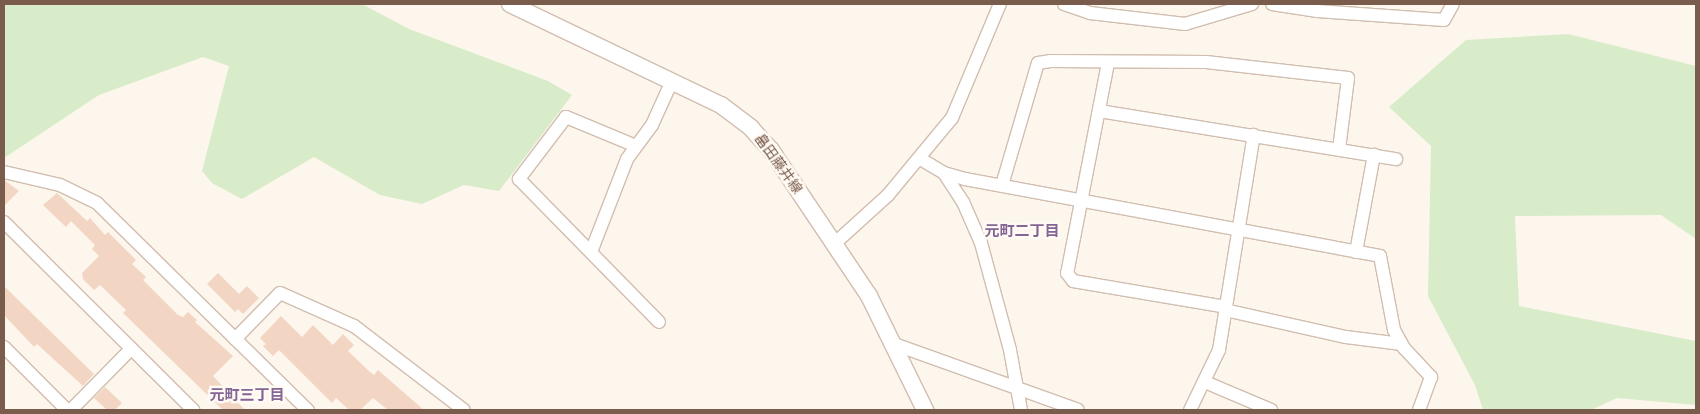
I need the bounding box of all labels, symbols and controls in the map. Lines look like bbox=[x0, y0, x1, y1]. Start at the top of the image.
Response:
street label: 畠田藤井線 bbox=[751, 131, 805, 197]
district label: 元町二丁目 bbox=[985, 223, 1059, 241]
district label: 元町三丁目 bbox=[210, 387, 284, 405]

